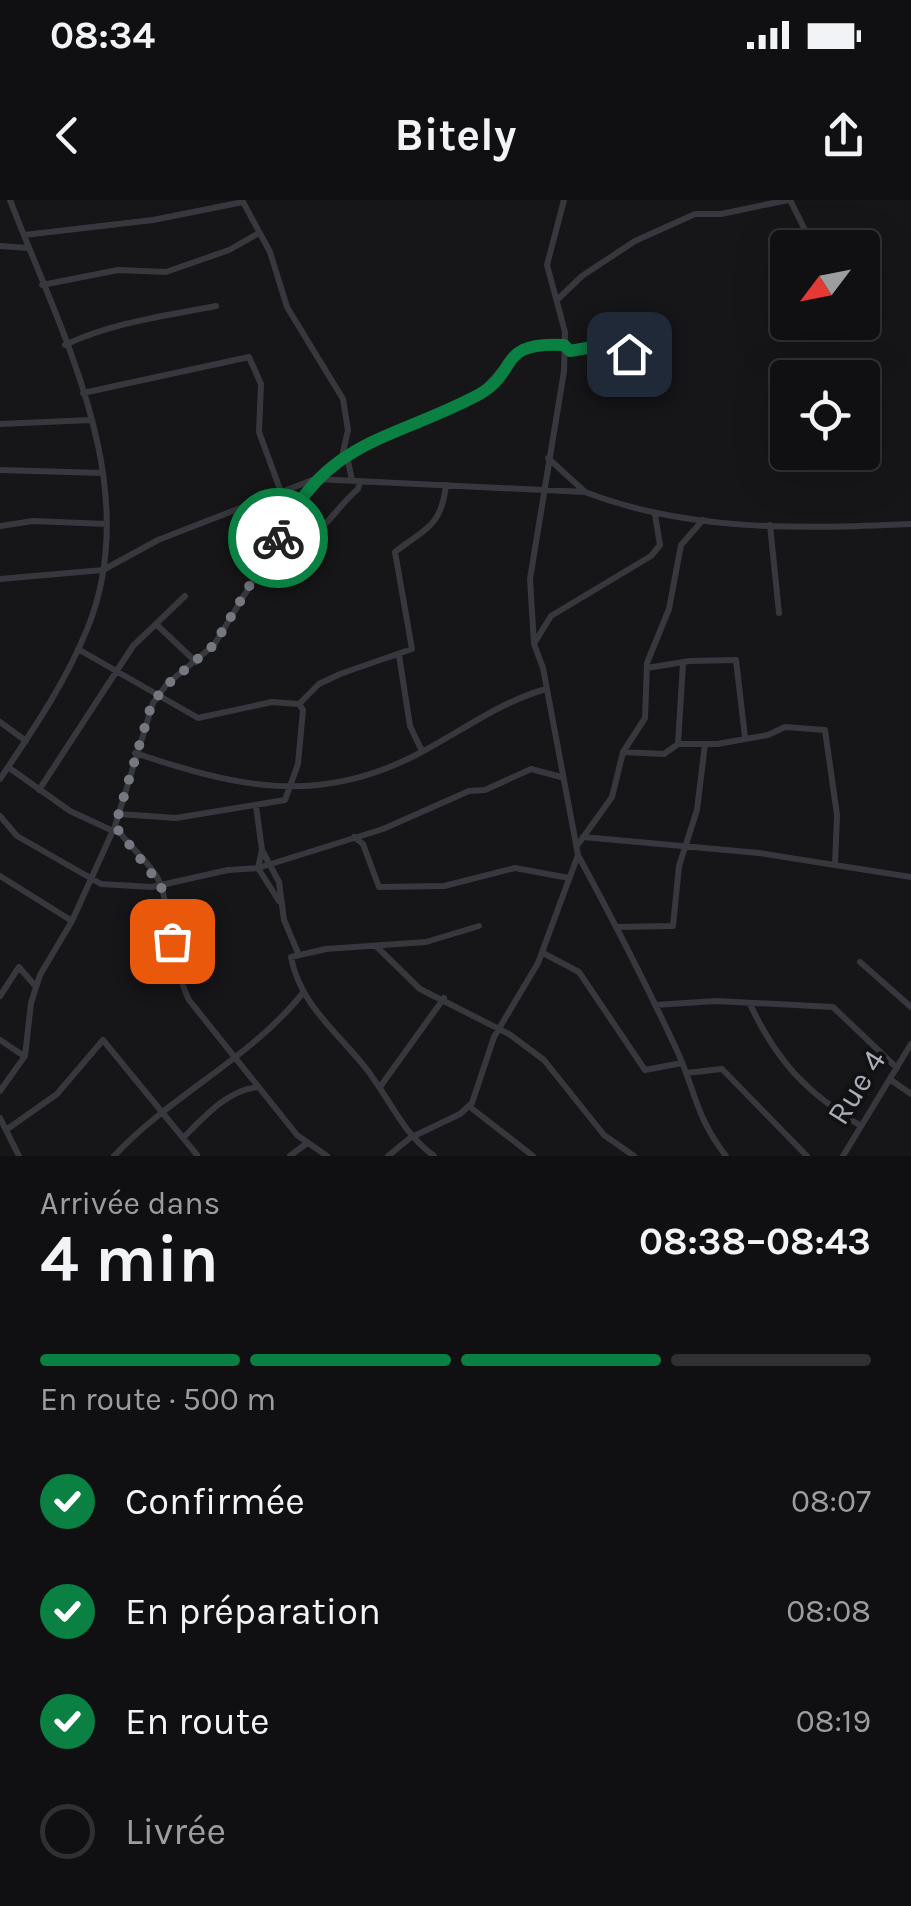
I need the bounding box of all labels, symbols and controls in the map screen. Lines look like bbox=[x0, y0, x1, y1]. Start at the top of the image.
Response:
text: 08:34 bbox=[50, 13, 155, 58]
icon: back bbox=[40, 108, 95, 163]
icon: share bbox=[816, 108, 871, 163]
text: Bitely bbox=[395, 109, 516, 161]
north arrow bbox=[770, 230, 880, 340]
map controls bbox=[770, 230, 880, 470]
pin bbox=[587, 312, 672, 397]
icon: home bbox=[602, 327, 657, 382]
button: locate bbox=[770, 360, 880, 470]
courier bbox=[228, 488, 328, 588]
icon: bike bbox=[251, 511, 306, 566]
pin bbox=[130, 899, 215, 984]
icon: bag bbox=[145, 914, 200, 969]
street label: Rue 4 bbox=[819, 1043, 894, 1131]
text: Arrivée dans bbox=[40, 1185, 220, 1222]
text: 08:38–08:43 bbox=[639, 1219, 871, 1264]
text: 4 min bbox=[40, 1221, 219, 1297]
text: En route · 500 m bbox=[40, 1381, 276, 1418]
icon: check bbox=[40, 1474, 95, 1529]
text: Confirmée bbox=[125, 1479, 305, 1524]
text: 08:07 bbox=[791, 1483, 871, 1520]
icon: check bbox=[40, 1584, 95, 1639]
text: En préparation bbox=[125, 1589, 381, 1634]
text: 08:08 bbox=[786, 1593, 871, 1630]
icon: check bbox=[40, 1694, 95, 1749]
text: En route bbox=[125, 1699, 270, 1744]
text: 08:19 bbox=[796, 1703, 871, 1740]
text: Livrée bbox=[125, 1809, 226, 1854]

